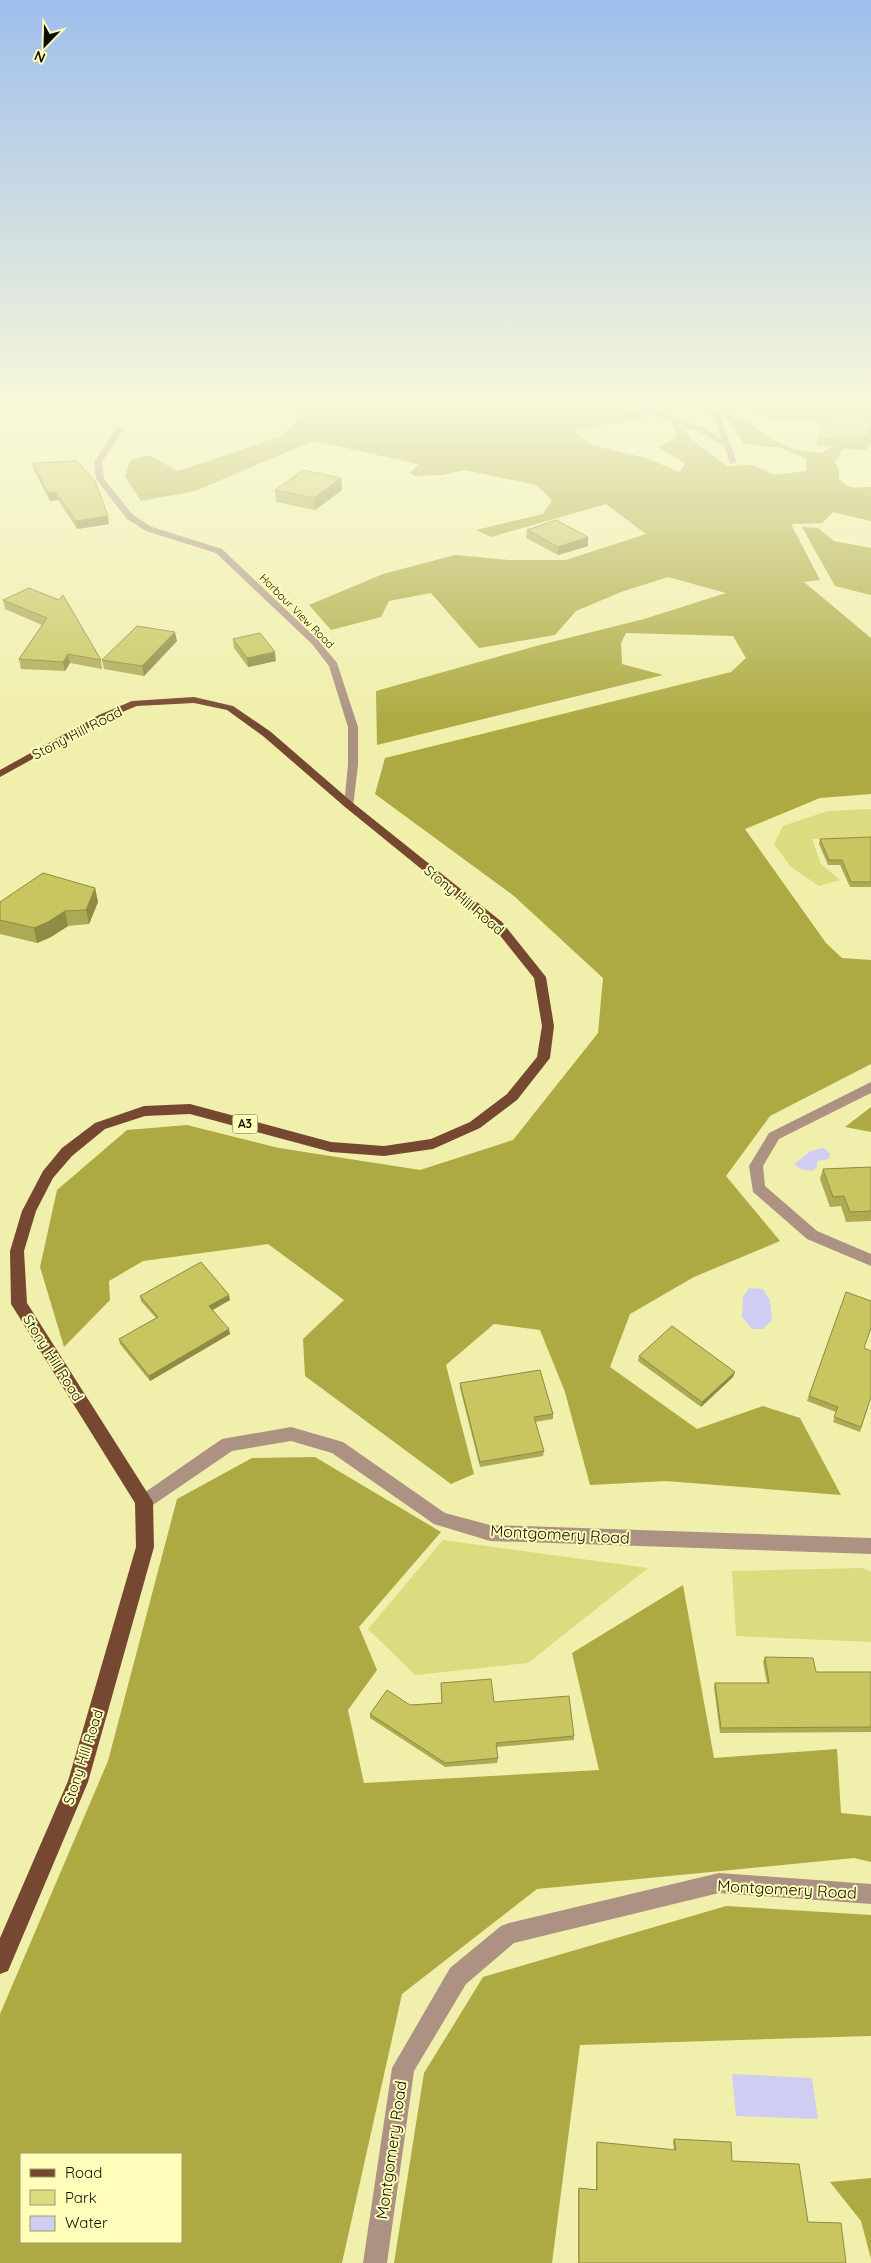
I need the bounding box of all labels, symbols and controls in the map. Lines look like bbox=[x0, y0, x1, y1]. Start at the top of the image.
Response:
north arrow bbox=[20, 20, 70, 70]
text: N bbox=[32, 47, 48, 67]
street label: Harbour View Road bbox=[257, 571, 337, 651]
street label: Stony Hill Road bbox=[29, 703, 125, 763]
street label: Stony Hill Road bbox=[420, 861, 508, 939]
road number: A3 bbox=[232, 1114, 258, 1134]
street label: Stony Hill Road bbox=[19, 1311, 87, 1405]
street label: Montgomery Road bbox=[490, 1520, 630, 1548]
street label: Stony Hill Road bbox=[59, 1707, 107, 1807]
street label: Montgomery Road bbox=[717, 1875, 857, 1903]
street label: Montgomery Road bbox=[371, 2079, 411, 2221]
legend bbox=[20, 2153, 182, 2243]
text: Road bbox=[65, 2163, 102, 2182]
text: Park bbox=[65, 2188, 97, 2207]
text: Water bbox=[65, 2213, 108, 2232]

